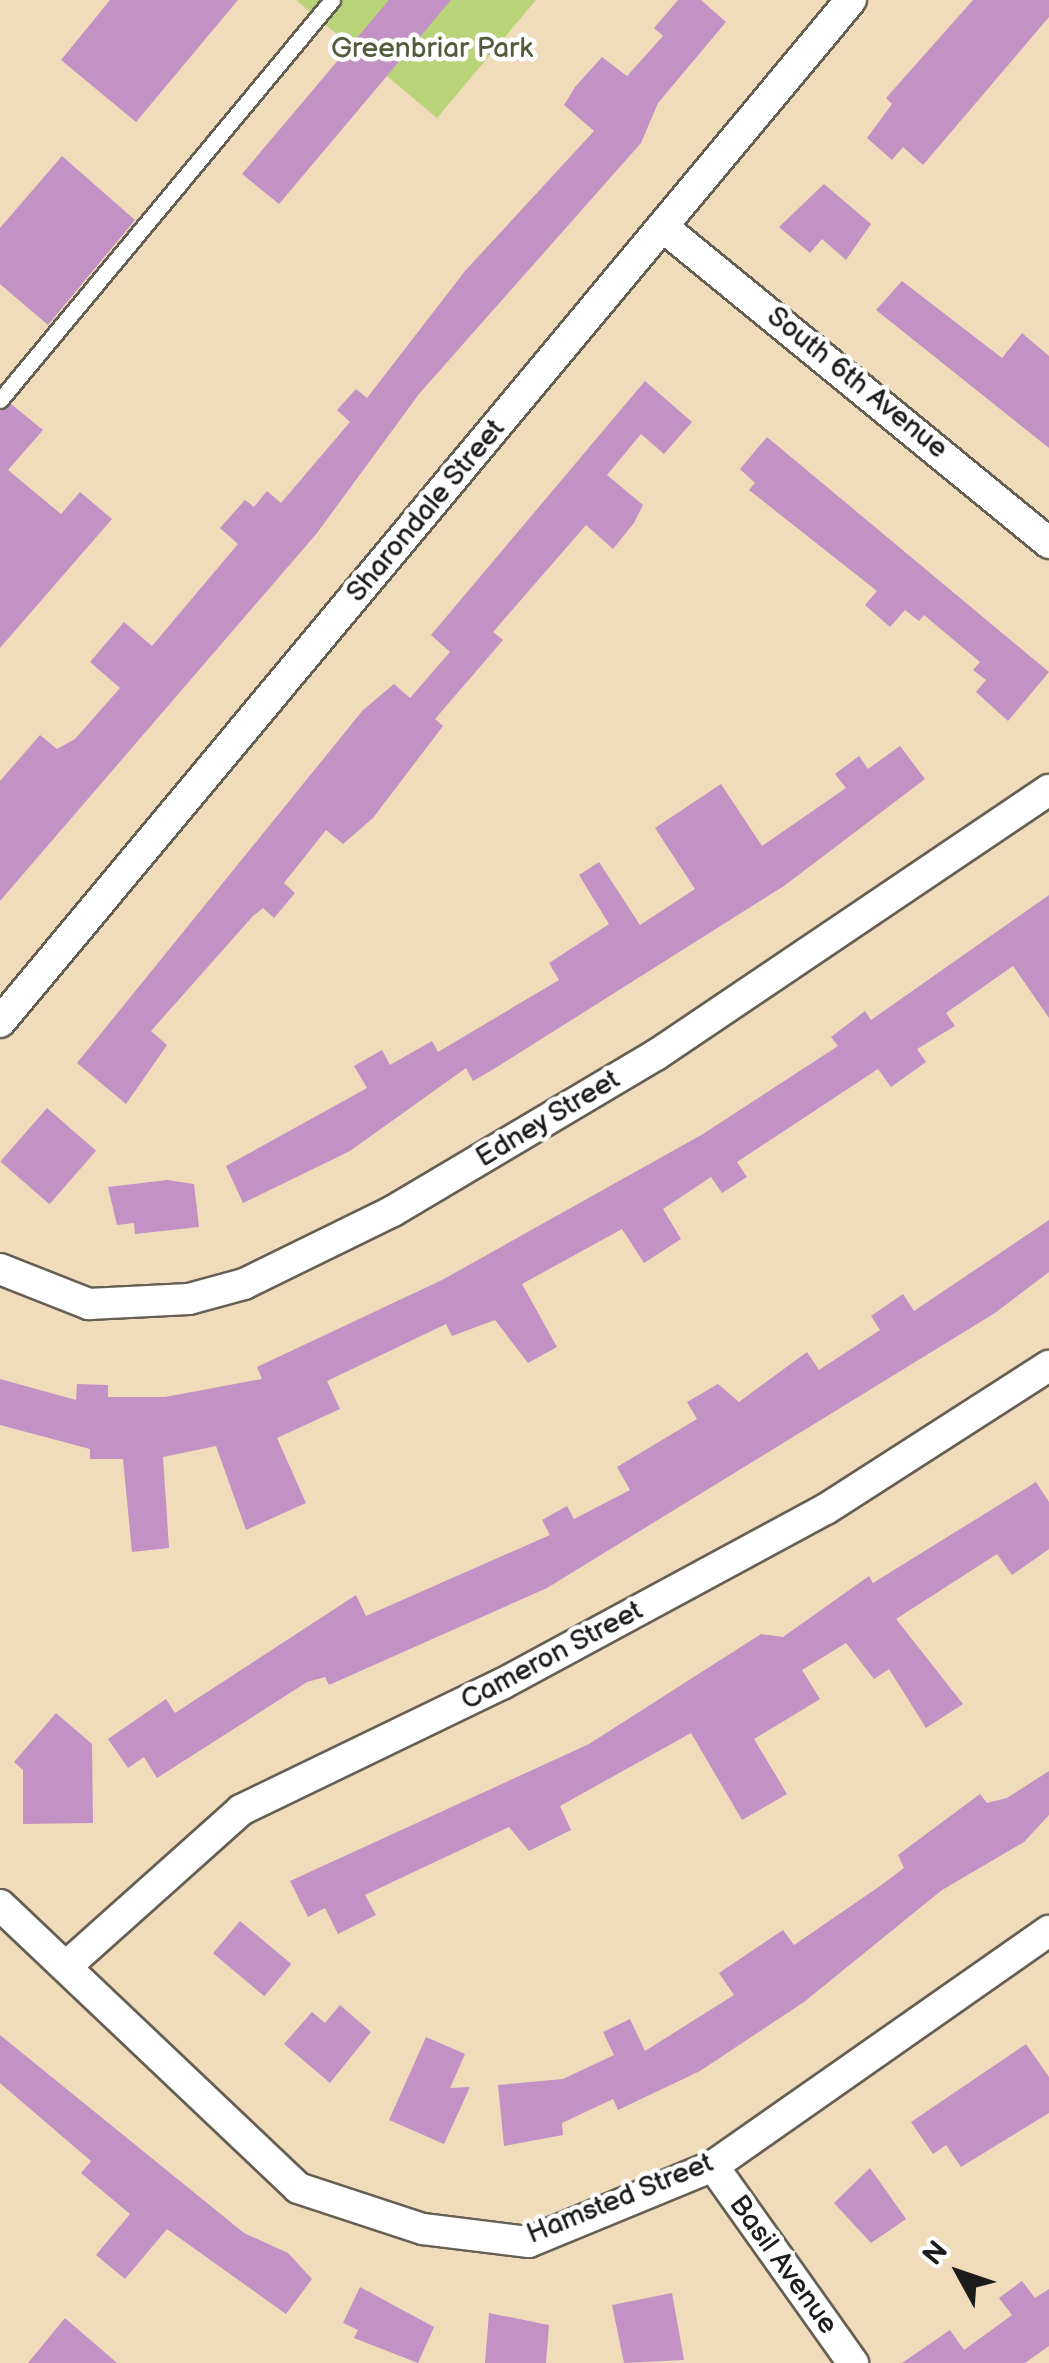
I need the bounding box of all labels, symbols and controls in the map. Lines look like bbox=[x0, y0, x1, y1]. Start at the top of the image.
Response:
park label: Greenbriar Park bbox=[331, 32, 533, 66]
street label: South 6th Avenue bbox=[760, 300, 954, 466]
street label: Sharondale Street bbox=[340, 413, 512, 609]
street label: Edney Street bbox=[469, 1062, 627, 1176]
street label: Cameron Street bbox=[455, 1594, 649, 1718]
street label: Hamsted Street bbox=[522, 2146, 718, 2252]
street label: Basil Avenue bbox=[721, 2189, 845, 2341]
north arrow bbox=[909, 2223, 1009, 2323]
text: N bbox=[916, 2235, 955, 2272]

